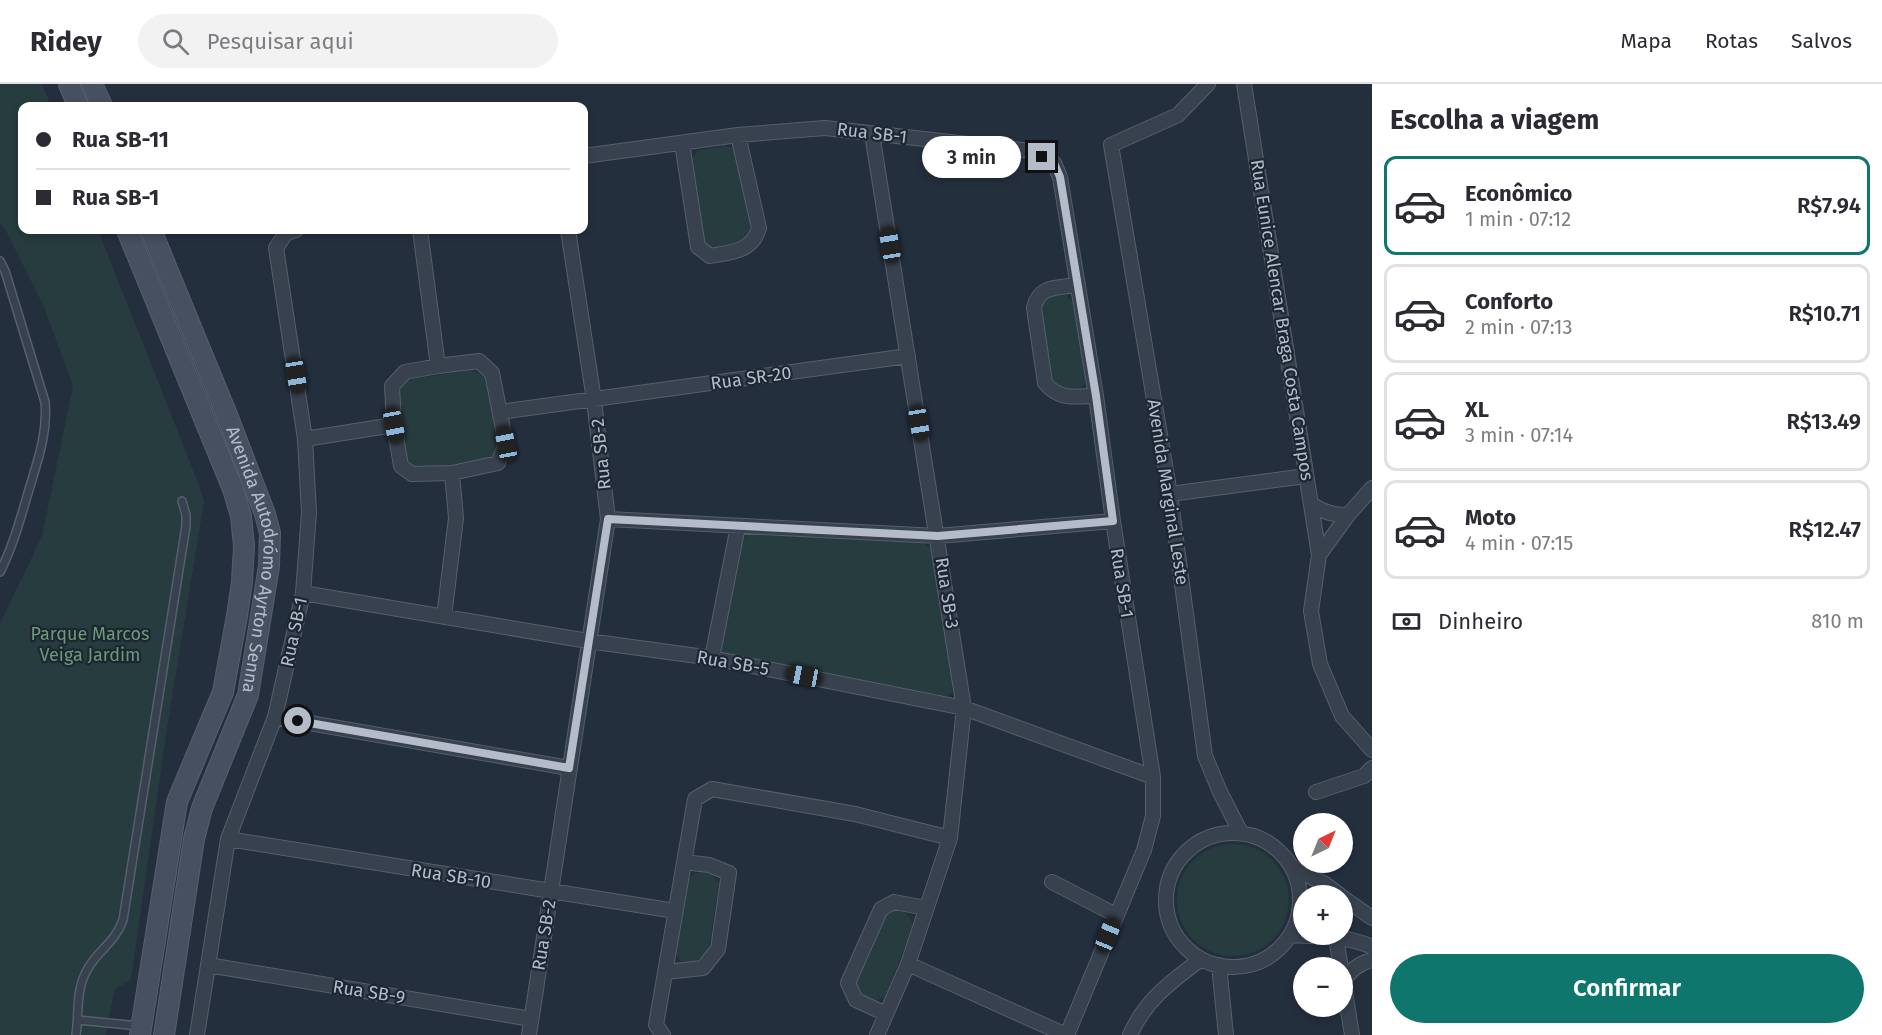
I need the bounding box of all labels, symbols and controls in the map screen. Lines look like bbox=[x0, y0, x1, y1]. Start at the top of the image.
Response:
search box bbox=[138, 14, 558, 68]
text: Ridey bbox=[30, 25, 102, 58]
icon: search bbox=[159, 25, 192, 58]
text: Pesquisar aqui bbox=[207, 28, 354, 55]
text: Mapa bbox=[1621, 28, 1672, 54]
text: Rotas bbox=[1705, 28, 1758, 54]
text: Salvos bbox=[1791, 28, 1852, 54]
text: Escolha a viagem bbox=[1390, 104, 1599, 136]
street label: Rua SB-1 bbox=[836, 118, 908, 148]
text: Rua SB-11 bbox=[72, 126, 169, 153]
callout: 3 min bbox=[922, 136, 1021, 178]
route end bbox=[1028, 143, 1055, 170]
text: 3 min bbox=[947, 145, 996, 169]
street label: Rua Eunice Alencar Braga Costa Campos bbox=[1246, 158, 1318, 482]
icon: car bbox=[1393, 179, 1447, 233]
text: Econômico bbox=[1465, 180, 1572, 207]
text: Rua SB-1 bbox=[72, 184, 159, 211]
text: R$7.94 bbox=[1797, 192, 1861, 219]
text: 1 min · 07:12 bbox=[1465, 207, 1571, 231]
car bbox=[878, 226, 902, 264]
icon: car bbox=[1393, 287, 1447, 341]
text: Conforto bbox=[1465, 288, 1553, 315]
text: R$10.71 bbox=[1788, 300, 1861, 327]
text: 2 min · 07:13 bbox=[1465, 315, 1572, 339]
car bbox=[284, 356, 308, 394]
street label: Rua SR-20 bbox=[709, 361, 793, 395]
icon: car bbox=[1393, 395, 1447, 449]
text: XL bbox=[1465, 396, 1489, 423]
street label: Avenida Marginal Leste bbox=[1142, 398, 1194, 586]
car bbox=[907, 404, 931, 442]
car bbox=[382, 406, 406, 444]
text: R$13.49 bbox=[1786, 408, 1861, 435]
street label: Rua SB-2 bbox=[586, 417, 616, 491]
street label: Avenida Autodrómo Ayrton Senna bbox=[221, 423, 282, 695]
text: 3 min · 07:14 bbox=[1465, 423, 1573, 447]
car bbox=[494, 425, 518, 463]
icon: car bbox=[1393, 503, 1447, 557]
text: Moto bbox=[1465, 504, 1516, 531]
text: R$12.47 bbox=[1789, 516, 1861, 543]
text: 4 min · 07:15 bbox=[1465, 531, 1573, 555]
street label: Rua SB-1 bbox=[1106, 546, 1138, 620]
street label: Rua SB-3 bbox=[931, 556, 963, 630]
street label: Rua SB-1 bbox=[276, 595, 312, 669]
icon: cash bbox=[1390, 605, 1423, 638]
text: Dinheiro bbox=[1438, 608, 1523, 635]
text: 810 m bbox=[1811, 609, 1864, 633]
park label: Parque Marcos Veiga Jardim bbox=[31, 623, 149, 666]
street label: Rua SB-5 bbox=[695, 646, 771, 680]
car bbox=[785, 664, 823, 688]
route start bbox=[284, 707, 311, 734]
north arrow bbox=[1293, 813, 1353, 873]
map controls bbox=[1293, 813, 1353, 1017]
street label: Rua SB-10 bbox=[410, 859, 492, 893]
button: + bbox=[1293, 885, 1353, 945]
street label: Rua SB-2 bbox=[528, 898, 560, 972]
car bbox=[1093, 915, 1123, 955]
button: Confirmar bbox=[1390, 954, 1864, 1023]
button: − bbox=[1293, 957, 1353, 1017]
street label: Rua SB-9 bbox=[331, 975, 407, 1009]

